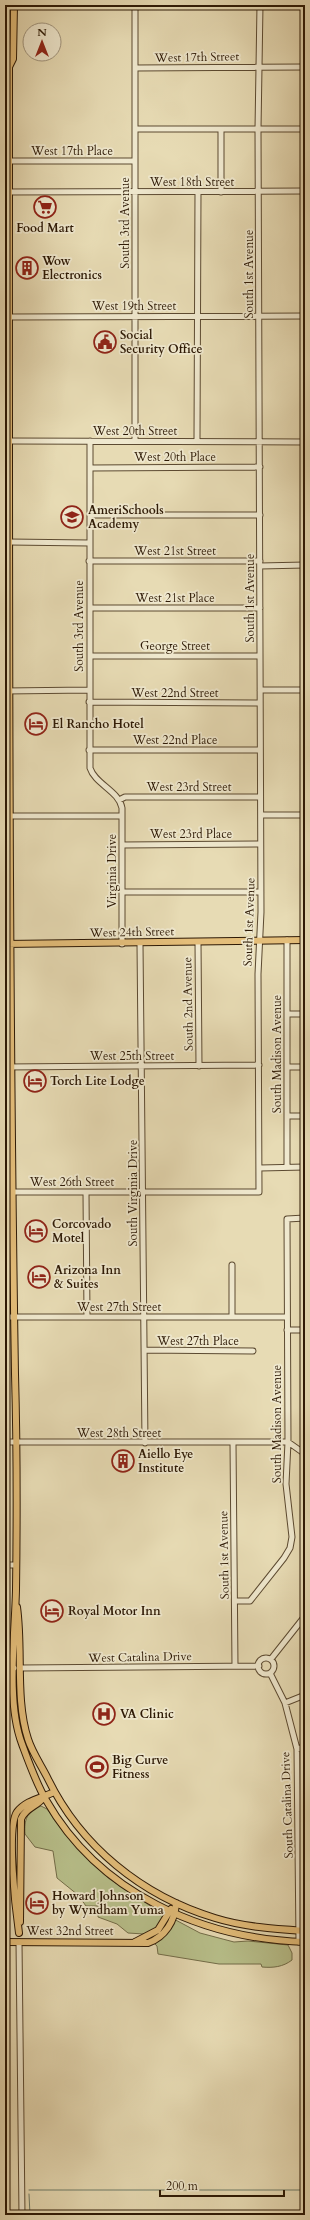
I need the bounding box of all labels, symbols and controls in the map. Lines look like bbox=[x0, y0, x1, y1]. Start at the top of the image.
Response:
north arrow bbox=[22, 22, 62, 62]
text: N bbox=[37, 25, 47, 40]
street label: West 17th Street bbox=[154, 48, 240, 66]
street label: West 17th Place bbox=[30, 143, 113, 159]
street label: West 18th Street bbox=[149, 174, 234, 190]
street label: South 3rd Avenue bbox=[117, 177, 133, 269]
supermarket icon: Food Mart bbox=[32, 194, 58, 220]
place label: Food Mart bbox=[16, 220, 74, 236]
street label: South 1st Avenue bbox=[241, 230, 257, 318]
place label: Wow Electronics bbox=[41, 253, 102, 283]
building icon: Wow Electronics bbox=[14, 255, 40, 281]
street label: West 19th Street bbox=[91, 298, 176, 314]
place label: Social Security Office bbox=[120, 327, 203, 357]
public building icon: Social Security Office bbox=[92, 329, 118, 355]
street label: West 20th Street bbox=[92, 423, 177, 439]
street label: West 20th Place bbox=[133, 449, 216, 465]
place label: AmeriSchools Academy bbox=[88, 502, 164, 532]
school or university icon: AmeriSchools Academy bbox=[59, 504, 85, 530]
street label: West 21st Street bbox=[133, 543, 216, 559]
street label: South 1st Avenue bbox=[242, 554, 258, 642]
street label: South 3rd Avenue bbox=[71, 580, 87, 672]
street label: West 21st Place bbox=[134, 590, 215, 606]
street label: George Street bbox=[140, 638, 210, 654]
street label: West 22nd Street bbox=[130, 685, 219, 701]
hotel icon: El Rancho Hotel bbox=[23, 711, 49, 737]
place label: El Rancho Hotel bbox=[52, 716, 144, 732]
street label: West 22nd Place bbox=[132, 732, 217, 748]
street label: West 23rd Street bbox=[146, 779, 232, 795]
street label: West 23rd Place bbox=[149, 826, 232, 842]
street label: Virginia Drive bbox=[104, 834, 120, 908]
street label: South 1st Avenue bbox=[239, 877, 259, 967]
street label: West 24th Street bbox=[89, 923, 175, 941]
street label: South 2nd Avenue bbox=[179, 957, 197, 1051]
street label: South Madison Avenue bbox=[269, 995, 285, 1113]
street label: West 25th Street bbox=[89, 1048, 174, 1064]
hotel icon: Torch Lite Lodge bbox=[22, 1068, 48, 1094]
place label: Torch Lite Lodge bbox=[50, 1073, 145, 1089]
street label: South Virginia Drive bbox=[125, 1140, 141, 1246]
street label: West 26th Street bbox=[29, 1174, 114, 1190]
place label: Corcovado Motel bbox=[52, 1216, 111, 1246]
hotel icon: Corcovado Motel bbox=[23, 1218, 49, 1244]
place label: Arizona Inn & Suites bbox=[54, 1262, 121, 1292]
hotel icon: Arizona Inn & Suites bbox=[26, 1264, 52, 1290]
street label: West 27th Street bbox=[76, 1299, 161, 1315]
street label: West 27th Place bbox=[156, 1333, 239, 1349]
street label: South Madison Avenue bbox=[269, 1365, 285, 1483]
street label: West 28th Street bbox=[76, 1425, 161, 1441]
place label: Aiello Eye Institute bbox=[138, 1446, 193, 1476]
building icon: Aiello Eye Institute bbox=[110, 1448, 136, 1474]
street label: South 1st Avenue bbox=[215, 1510, 233, 1600]
hotel icon: Royal Motor Inn bbox=[39, 1598, 65, 1624]
place label: Royal Motor Inn bbox=[68, 1603, 161, 1619]
street label: West Catalina Drive bbox=[87, 1648, 192, 1666]
hospital icon: VA Clinic bbox=[91, 1701, 117, 1727]
place label: VA Clinic bbox=[120, 1706, 174, 1722]
street label: South Catalina Drive bbox=[277, 1751, 297, 1859]
place label: Big Curve Fitness bbox=[112, 1752, 168, 1782]
sports icon: Big Curve Fitness bbox=[84, 1754, 110, 1780]
place label: Howard Johnson by Wyndham Yuma bbox=[52, 1888, 164, 1918]
hotel icon: Howard Johnson by Wyndham Yuma bbox=[24, 1890, 50, 1916]
street label: West 32nd Street bbox=[25, 1923, 114, 1939]
scale bar bbox=[160, 2172, 284, 2198]
text: 200 m bbox=[166, 2178, 199, 2194]

